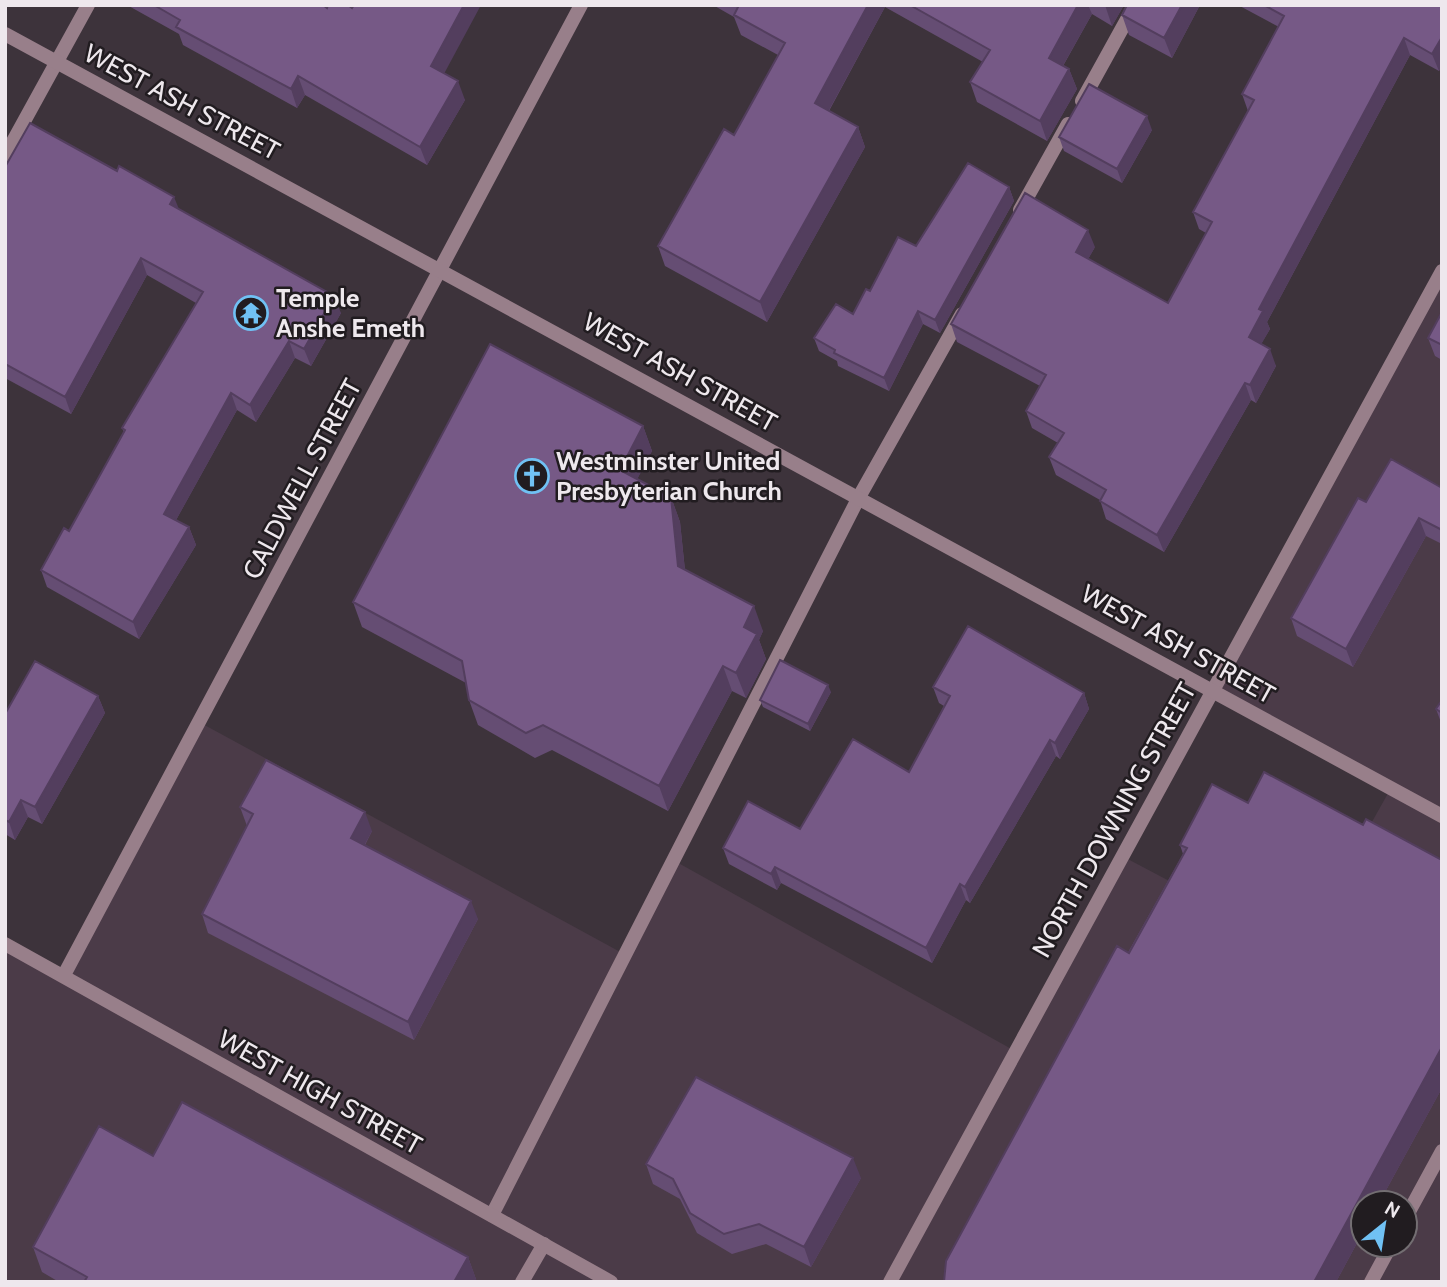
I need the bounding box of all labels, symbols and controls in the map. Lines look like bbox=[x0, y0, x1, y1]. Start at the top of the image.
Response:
street label: WEST ASH STREET bbox=[79, 37, 285, 167]
place label: Temple Anshe Emeth bbox=[276, 282, 425, 344]
temple icon: Temple Anshe Emeth bbox=[232, 294, 270, 332]
street label: WEST ASH STREET bbox=[577, 305, 783, 439]
street label: CALDWELL STREET bbox=[236, 373, 368, 585]
place label: Westminster United Presbyterian Church bbox=[556, 445, 782, 507]
church icon: Westminster United Presbyterian Church bbox=[513, 457, 551, 495]
street label: WEST ASH STREET bbox=[1075, 577, 1281, 711]
street label: NORTH DOWNING STREET bbox=[1025, 677, 1203, 963]
street label: WEST HIGH STREET bbox=[213, 1023, 428, 1161]
north arrow bbox=[1349, 1189, 1419, 1259]
text: N bbox=[1381, 1196, 1404, 1223]

